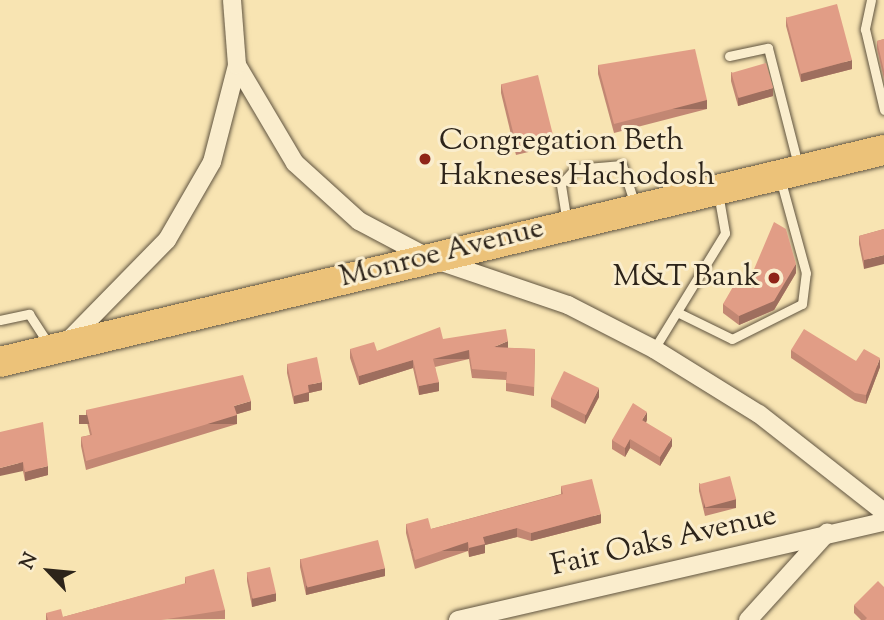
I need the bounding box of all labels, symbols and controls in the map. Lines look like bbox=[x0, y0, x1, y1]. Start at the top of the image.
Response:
place label: Congregation Beth Hakneses Hachodosh bbox=[439, 124, 715, 194]
marker: Congregation Beth Hakneses Hachodosh bbox=[417, 151, 433, 167]
street label: Monroe Avenue bbox=[336, 211, 548, 297]
place label: M&T Bank bbox=[613, 260, 760, 296]
marker: M&T Bank bbox=[766, 270, 782, 286]
street label: Fair Oaks Avenue bbox=[548, 499, 780, 585]
north arrow bbox=[14, 536, 84, 606]
text: N bbox=[14, 549, 45, 574]

